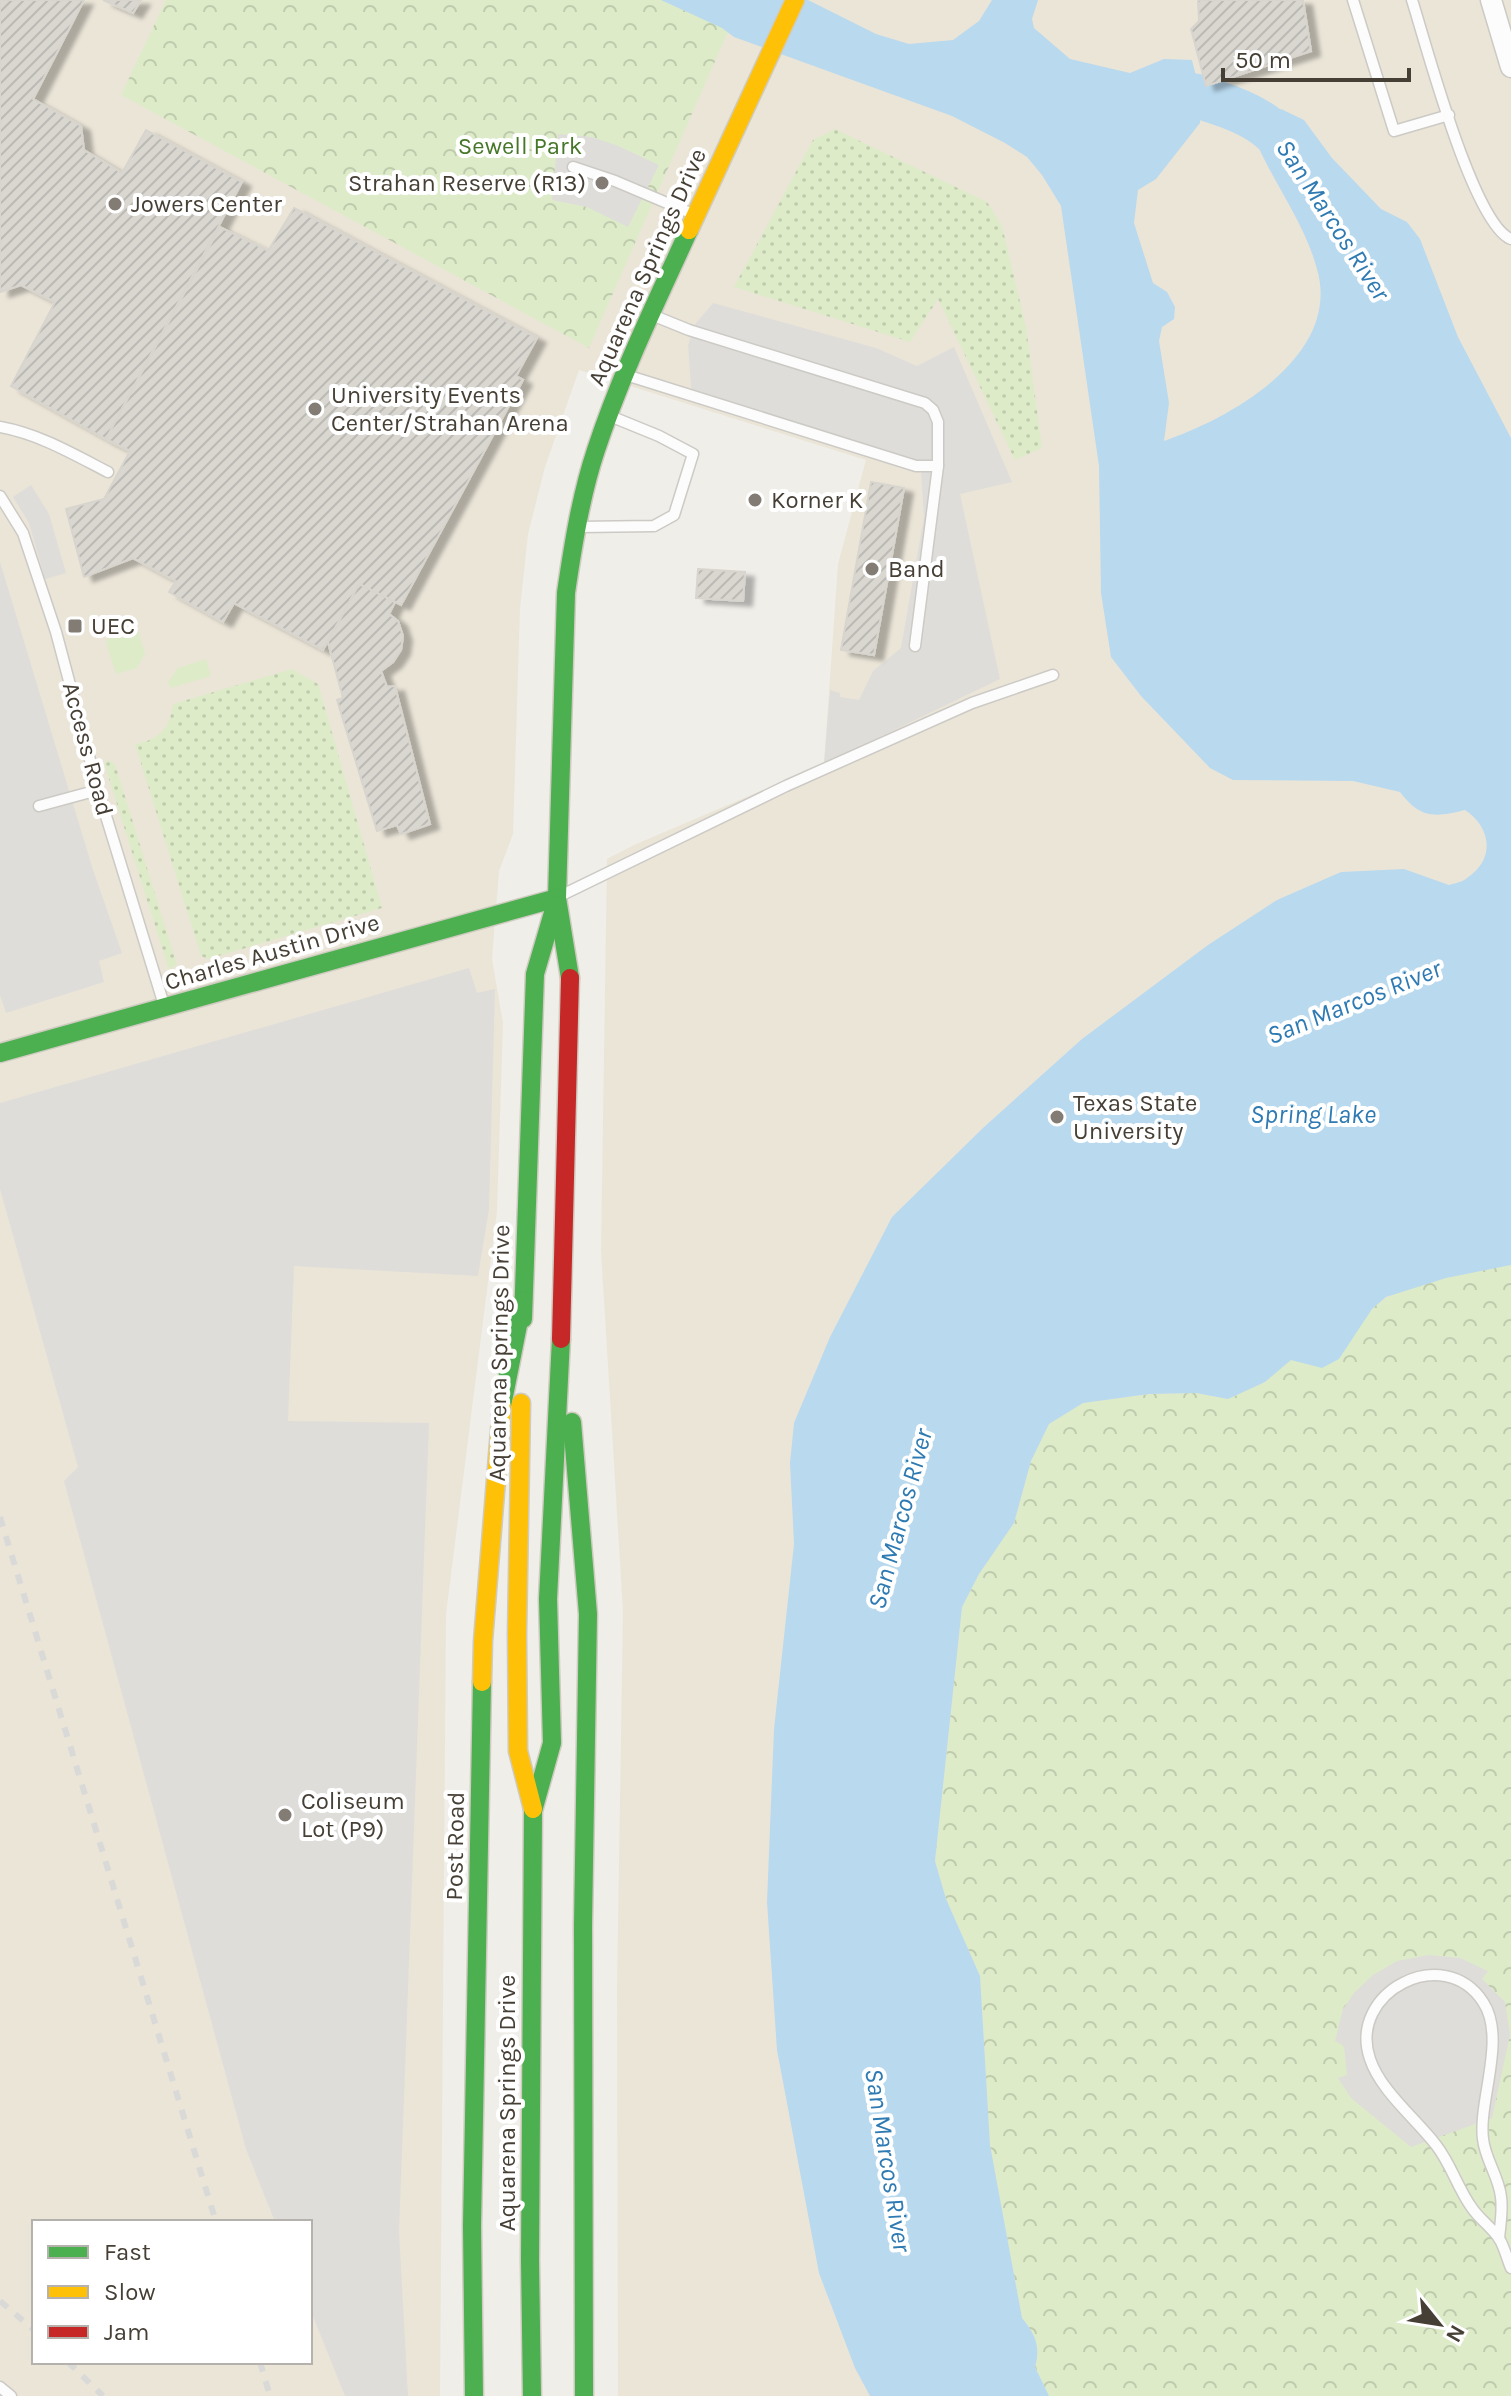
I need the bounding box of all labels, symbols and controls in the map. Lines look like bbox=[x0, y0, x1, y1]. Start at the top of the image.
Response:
scale bar bbox=[1223, 32, 1409, 82]
text: 50 m bbox=[1235, 46, 1291, 74]
park label: Sewell Park bbox=[458, 132, 582, 160]
water label: San Marcos River bbox=[1269, 134, 1397, 307]
street label: Aquarena Springs Drive bbox=[582, 144, 712, 390]
place label: Strahan Reserve (R13) bbox=[348, 169, 586, 197]
marker: Strahan Reserve (R13) bbox=[593, 174, 611, 192]
place label: Jowers Center bbox=[131, 190, 282, 218]
marker: Jowers Center bbox=[106, 195, 124, 213]
place label: University Events Center/Strahan Arena bbox=[331, 381, 569, 437]
marker: University Events Center/Strahan Arena bbox=[306, 400, 324, 418]
place label: Korner K bbox=[771, 486, 864, 514]
marker: Korner K bbox=[746, 491, 764, 509]
place label: Band bbox=[888, 555, 945, 583]
marker: Band bbox=[863, 560, 881, 578]
place label: UEC bbox=[91, 612, 135, 640]
marker: UEC bbox=[66, 617, 84, 635]
street label: Access Road bbox=[57, 679, 119, 819]
street label: Charles Austin Drive bbox=[162, 908, 382, 996]
water label: San Marcos River bbox=[1262, 952, 1447, 1051]
place label: Texas State University bbox=[1073, 1089, 1197, 1145]
water label: Spring Lake bbox=[1250, 1099, 1376, 1130]
marker: Texas State University bbox=[1048, 1108, 1066, 1126]
street label: Aquarena Springs Drive bbox=[483, 1224, 515, 1482]
water label: San Marcos River bbox=[861, 1424, 939, 1613]
place label: Coliseum Lot (P9) bbox=[301, 1787, 405, 1843]
street label: Post Road bbox=[440, 1791, 470, 1901]
marker: Coliseum Lot (P9) bbox=[276, 1806, 294, 1824]
street label: Aquarena Springs Drive bbox=[493, 1975, 521, 2231]
water label: San Marcos River bbox=[858, 2066, 918, 2255]
legend bbox=[32, 2220, 312, 2364]
text: Fast bbox=[104, 2238, 151, 2266]
text: Slow bbox=[104, 2278, 156, 2306]
north arrow bbox=[1399, 2284, 1479, 2364]
text: Jam bbox=[104, 2318, 149, 2346]
text: N bbox=[1440, 2320, 1471, 2347]

